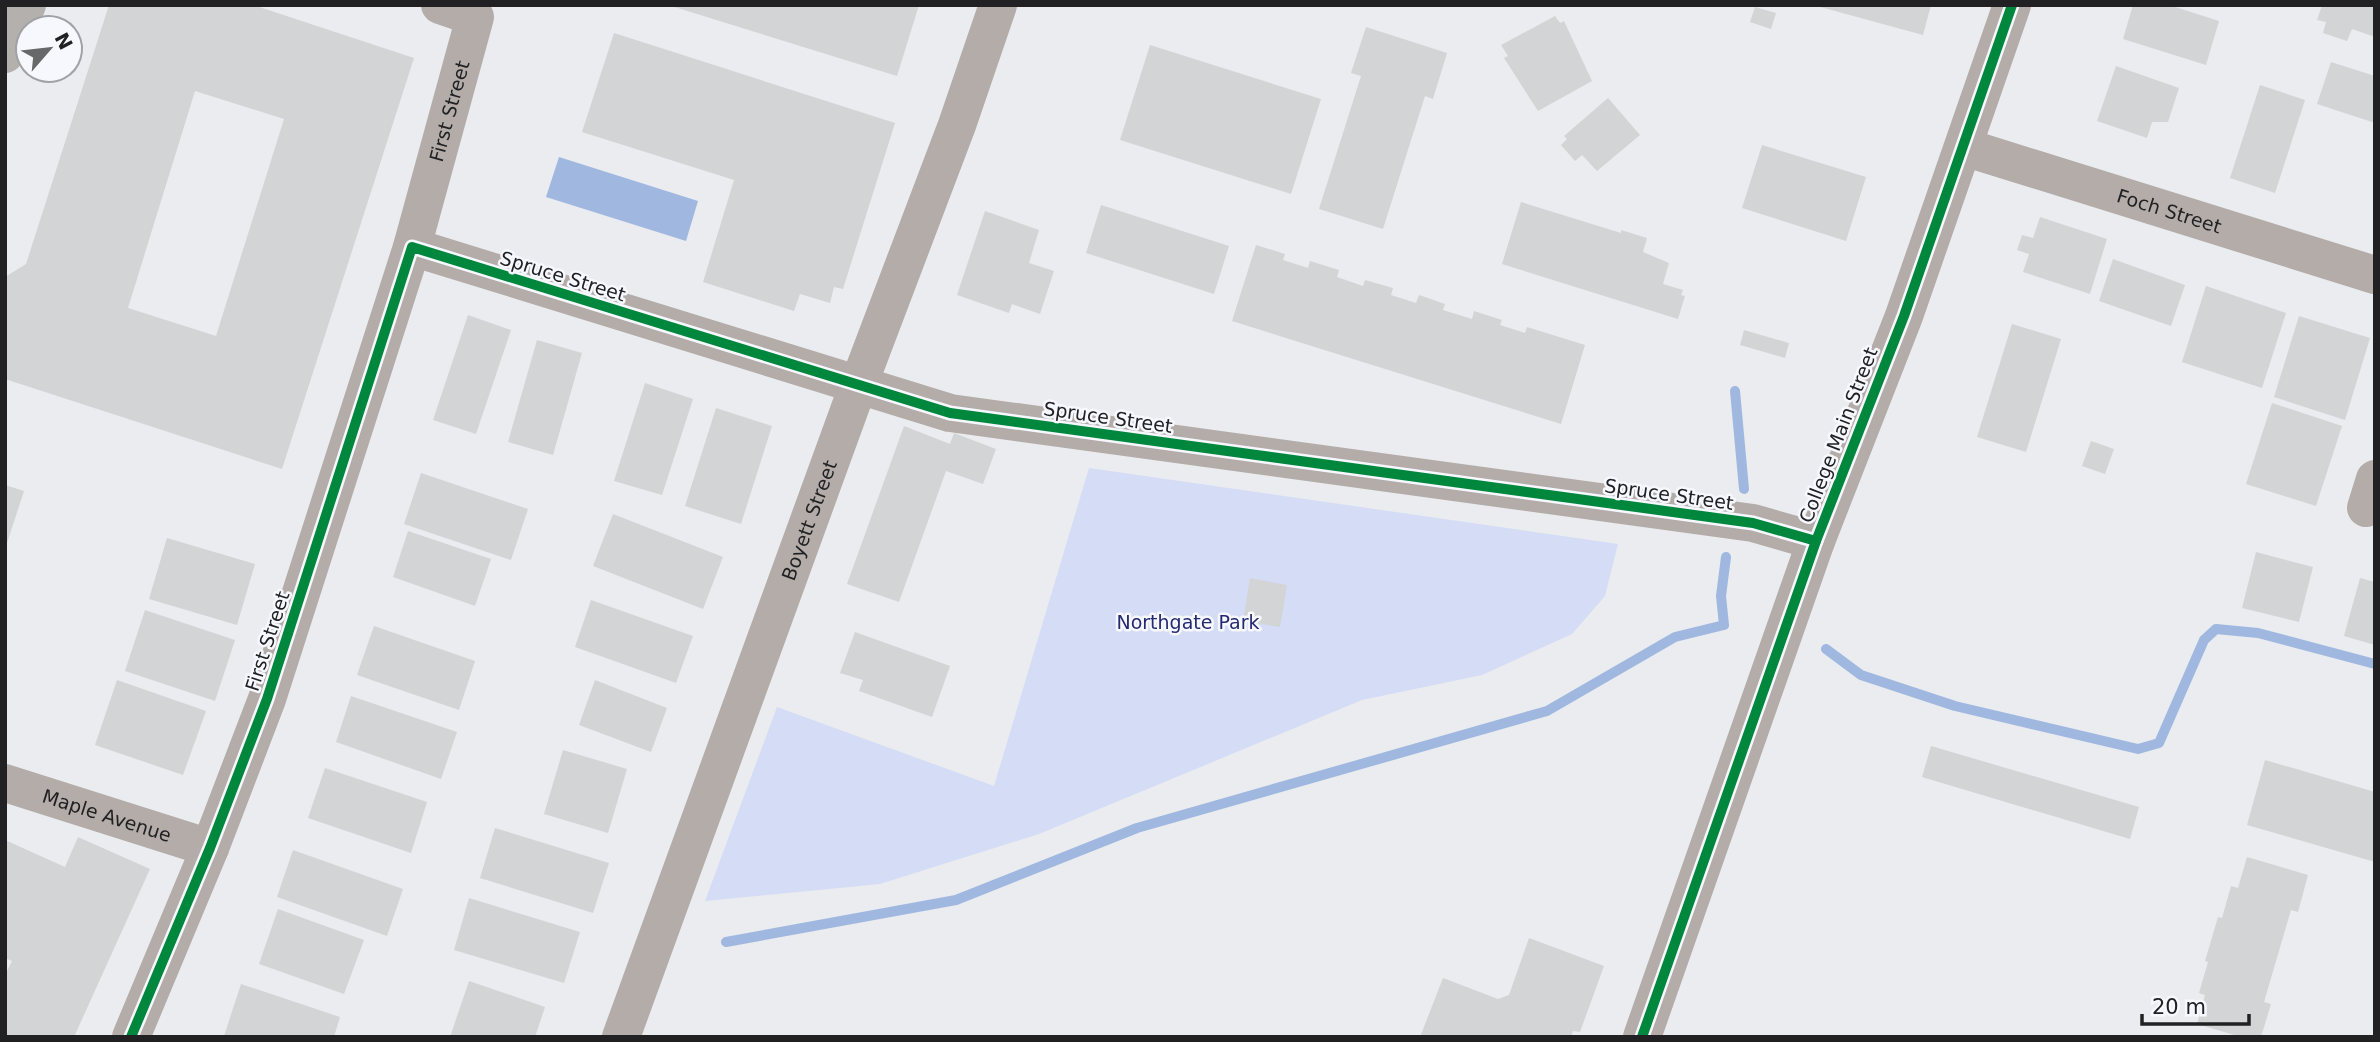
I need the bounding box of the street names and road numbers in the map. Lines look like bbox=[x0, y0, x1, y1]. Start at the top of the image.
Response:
street label: First Street bbox=[425, 58, 474, 164]
street label: Foch Street bbox=[2114, 184, 2224, 238]
street label: Spruce Street bbox=[498, 246, 628, 306]
street label: College Main Street bbox=[1794, 344, 1882, 526]
street label: Spruce Street bbox=[1042, 397, 1174, 437]
street label: Boyett Street bbox=[777, 457, 841, 583]
street label: Spruce Street bbox=[1603, 474, 1735, 514]
street label: First Street bbox=[241, 588, 293, 694]
street label: Maple Avenue bbox=[40, 785, 174, 846]

